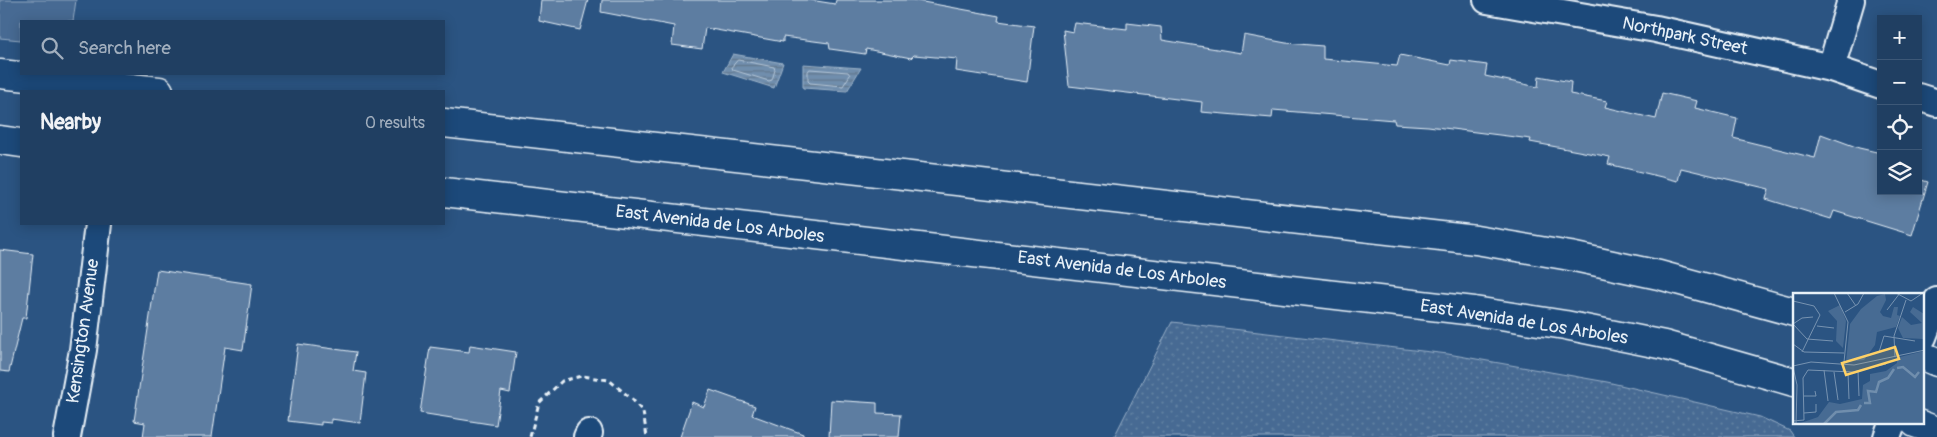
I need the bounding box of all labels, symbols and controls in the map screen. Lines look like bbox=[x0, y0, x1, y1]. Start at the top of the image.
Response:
street label: Northpark Street bbox=[1620, 11, 1750, 61]
map controls bbox=[1877, 15, 1922, 195]
button: + bbox=[1877, 15, 1922, 60]
search box bbox=[20, 20, 445, 75]
icon: search bbox=[38, 34, 66, 62]
text: Search here bbox=[78, 36, 171, 60]
button: − bbox=[1877, 60, 1922, 105]
button: locate bbox=[1877, 105, 1922, 150]
text: Nearby bbox=[40, 109, 101, 136]
text: 0 results bbox=[365, 113, 425, 133]
button: layers bbox=[1877, 150, 1922, 195]
street label: East Avenida de Los Arboles bbox=[614, 200, 826, 248]
street label: East Avenida de Los Arboles bbox=[1016, 246, 1228, 294]
street label: Kensington Avenue bbox=[61, 257, 105, 405]
inset map bbox=[1793, 293, 1924, 424]
street label: East Avenida de Los Arboles bbox=[1418, 294, 1630, 350]

